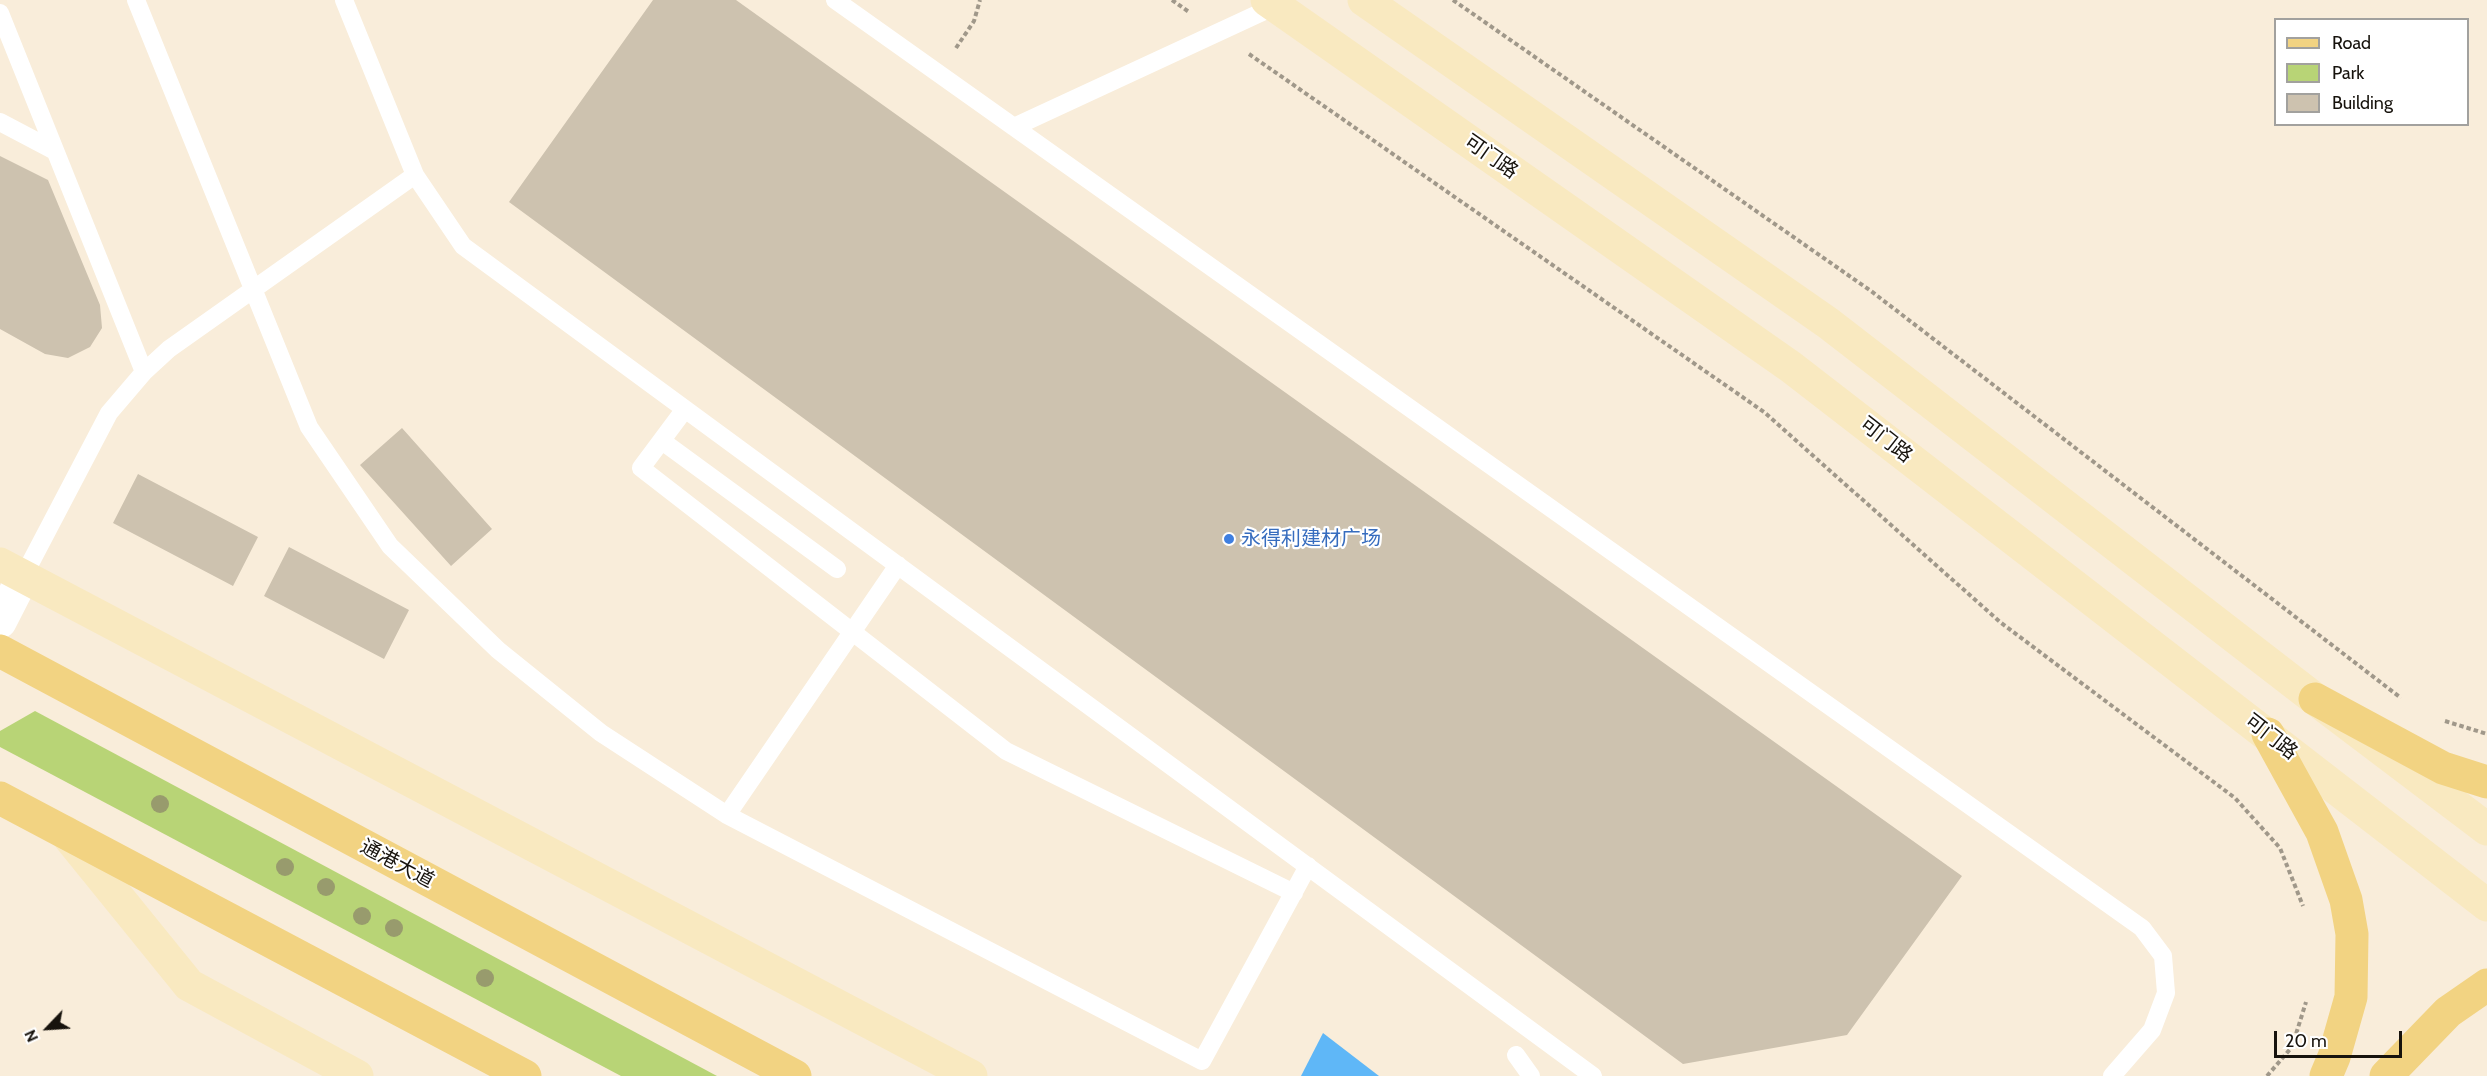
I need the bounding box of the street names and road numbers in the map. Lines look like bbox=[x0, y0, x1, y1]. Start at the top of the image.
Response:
street label: 可门路 bbox=[1460, 130, 1522, 184]
street label: 可门路 bbox=[1855, 412, 1917, 468]
street label: 可门路 bbox=[2240, 709, 2302, 765]
street label: 通港大道 bbox=[356, 835, 438, 893]

